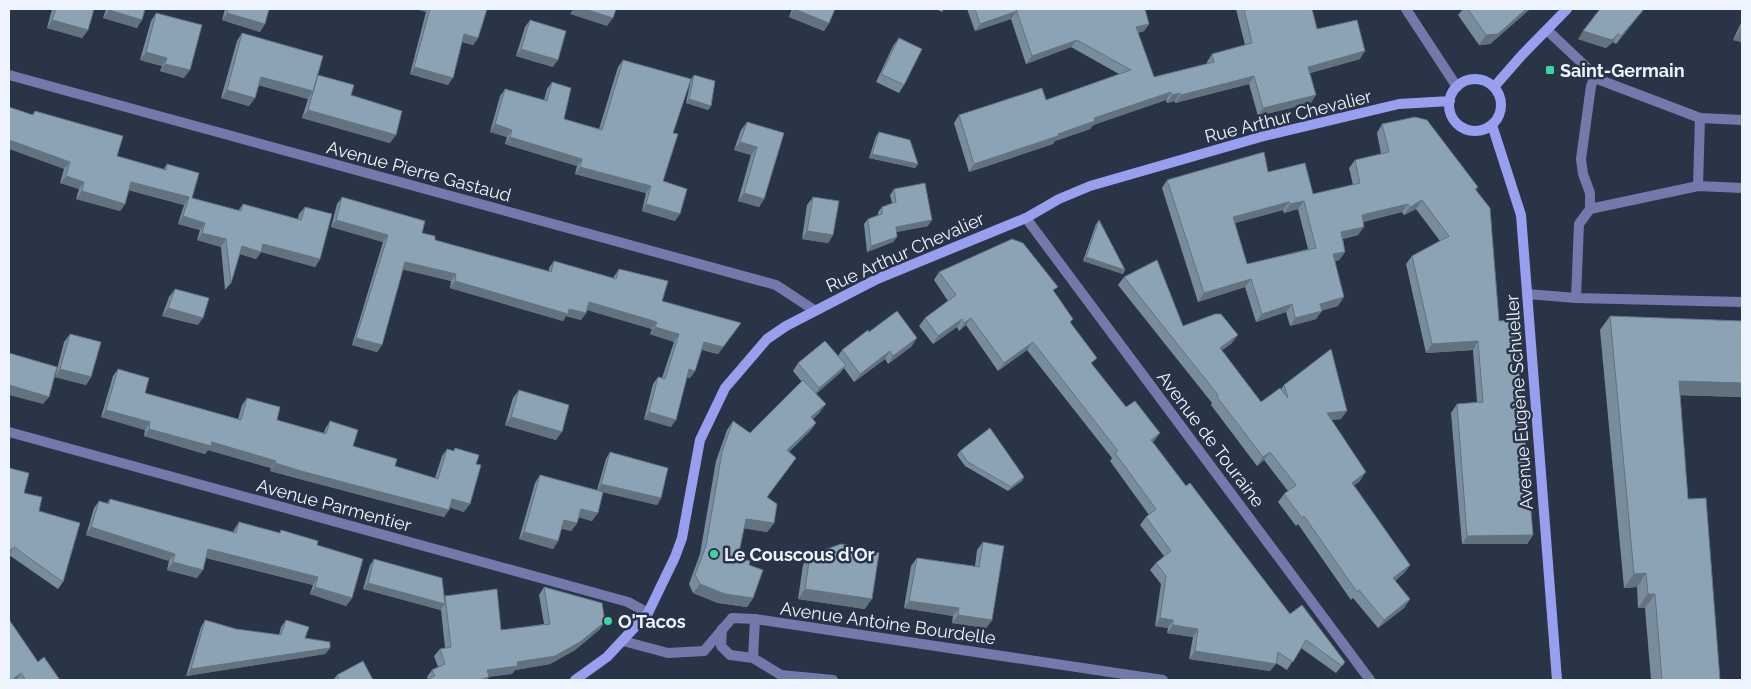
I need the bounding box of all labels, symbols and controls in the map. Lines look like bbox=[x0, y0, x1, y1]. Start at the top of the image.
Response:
place label: Saint-Germain bbox=[1560, 60, 1685, 81]
marker: Saint-Germain bbox=[1544, 64, 1556, 76]
street label: Rue Arthur Chevalier bbox=[1202, 85, 1374, 147]
street label: Avenue Pierre Gastaud bbox=[324, 136, 514, 206]
street label: Rue Arthur Chevalier bbox=[823, 207, 988, 296]
street label: Avenue Eugène Schueller bbox=[1501, 293, 1537, 510]
street label: Avenue de Touraine bbox=[1153, 367, 1269, 512]
street label: Avenue Parmentier bbox=[254, 474, 414, 536]
place label: Le Couscous d'Or bbox=[724, 544, 874, 565]
marker: Le Couscous d'Or bbox=[708, 548, 720, 560]
street label: Avenue Antoine Bourdelle bbox=[779, 597, 998, 649]
place label: O'Tacos bbox=[618, 611, 686, 632]
marker: O'Tacos bbox=[602, 615, 614, 627]

